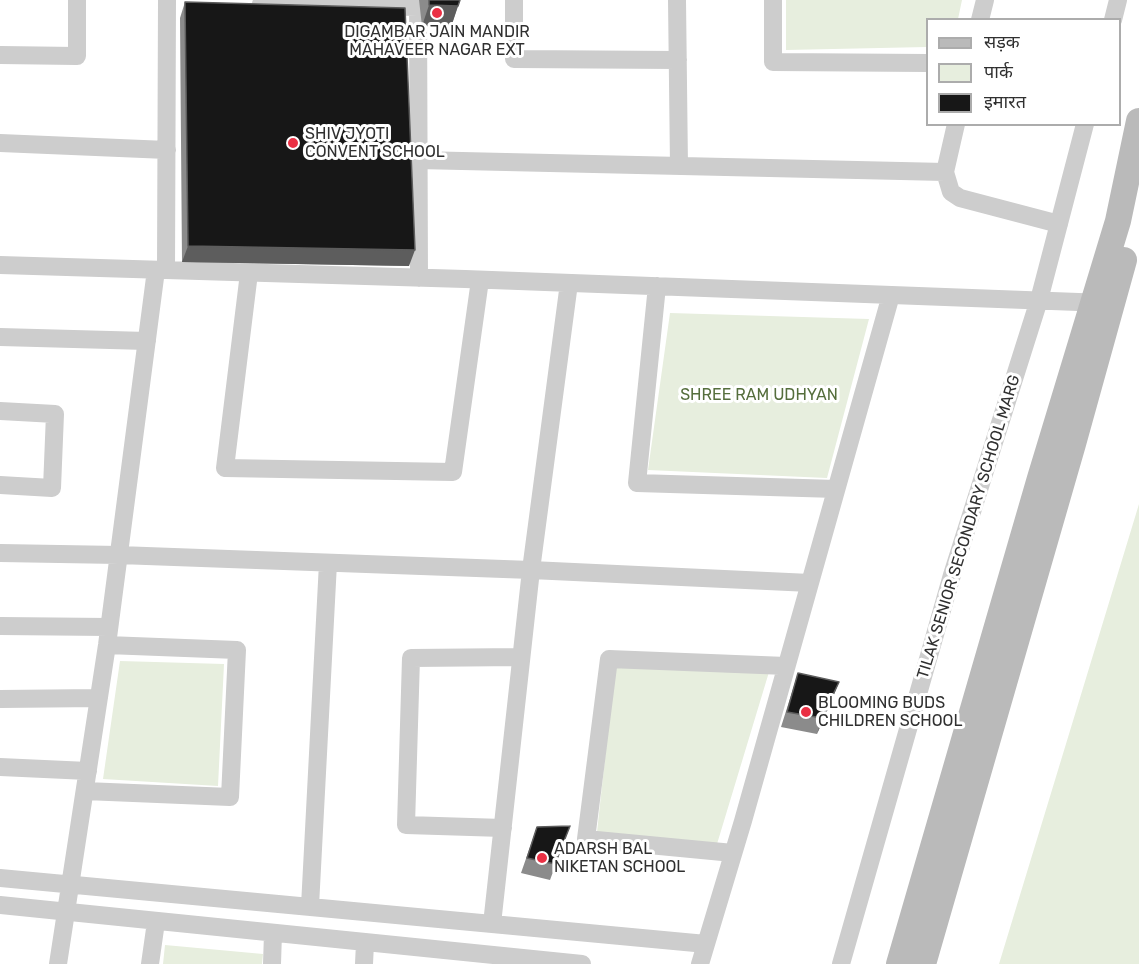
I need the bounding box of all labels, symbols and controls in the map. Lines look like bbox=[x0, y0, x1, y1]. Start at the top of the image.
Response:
marker: DIGAMBAR JAIN MANDIR MAHAVEER NAGAR EXT bbox=[430, 6, 444, 20]
legend bbox=[926, 18, 1121, 126]
place label: DIGAMBAR JAIN MANDIR MAHAVEER NAGAR EXT bbox=[344, 22, 530, 60]
text: सड़क bbox=[984, 31, 1020, 53]
text: पार्क bbox=[984, 61, 1013, 83]
text: इमारत bbox=[984, 91, 1026, 113]
place label: SHIV JYOTI CONVENT SCHOOL bbox=[305, 124, 445, 162]
marker: SHIV JYOTI CONVENT SCHOOL bbox=[286, 136, 300, 150]
street label: TILAK SENIOR SECONDARY SCHOOL MARG bbox=[914, 373, 1024, 681]
park label: SHREE RAM UDHYAN bbox=[680, 385, 838, 405]
place label: BLOOMING BUDS CHILDREN SCHOOL bbox=[818, 693, 962, 731]
marker: BLOOMING BUDS CHILDREN SCHOOL bbox=[799, 705, 813, 719]
place label: ADARSH BAL NIKETAN SCHOOL bbox=[554, 839, 685, 877]
marker: ADARSH BAL NIKETAN SCHOOL bbox=[535, 851, 549, 865]

